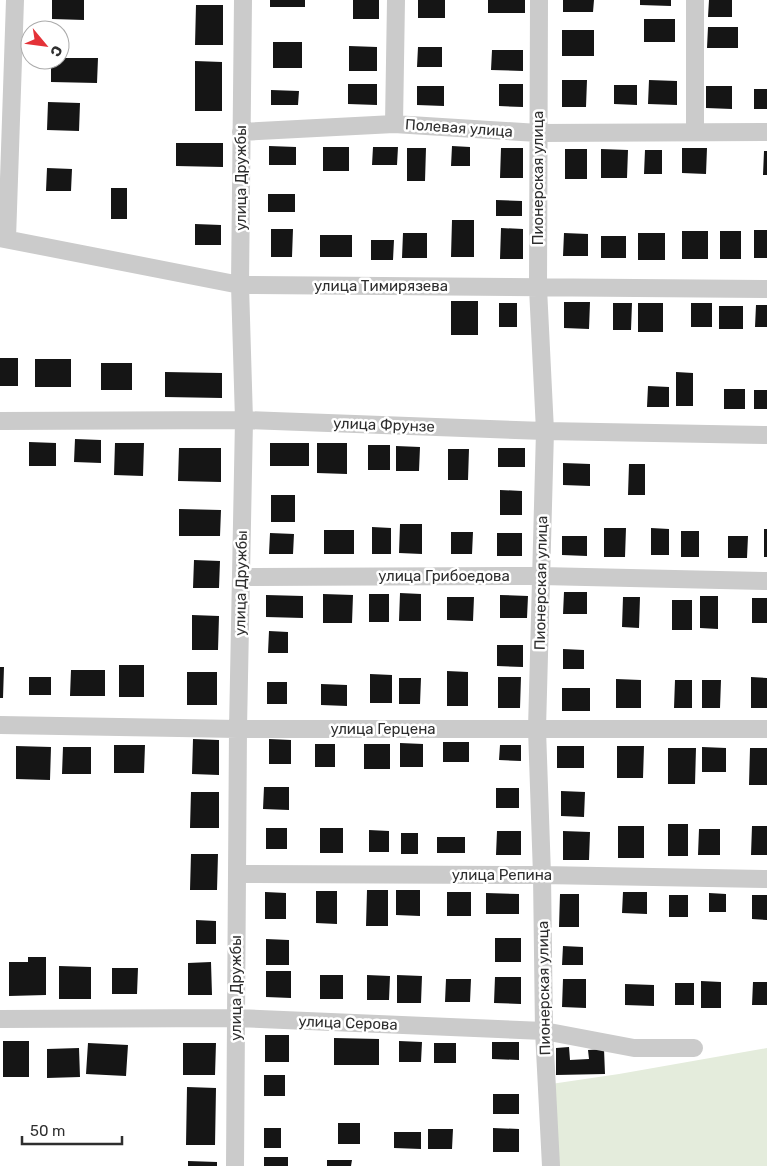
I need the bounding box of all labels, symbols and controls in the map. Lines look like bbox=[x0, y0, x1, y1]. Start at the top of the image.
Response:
north arrow bbox=[20, 20, 70, 70]
text: С bbox=[46, 43, 66, 60]
street label: Пионерская улица bbox=[529, 111, 547, 245]
street label: Полевая улица bbox=[405, 115, 513, 141]
street label: улица Дружбы bbox=[232, 125, 250, 231]
street label: улица Тимирязева bbox=[314, 277, 448, 295]
street label: улица Фрунзе bbox=[333, 414, 435, 436]
street label: Пионерская улица bbox=[531, 516, 551, 650]
street label: улица Дружбы bbox=[231, 530, 251, 636]
street label: улица Грибоедова bbox=[378, 567, 510, 585]
street label: улица Герцена bbox=[330, 720, 436, 738]
street label: улица Репина bbox=[452, 866, 552, 884]
street label: Пионерская улица bbox=[534, 921, 554, 1055]
street label: улица Дружбы bbox=[227, 935, 245, 1041]
street label: улица Серова bbox=[298, 1012, 398, 1034]
scale bar bbox=[22, 1114, 122, 1146]
text: 50 m bbox=[30, 1122, 65, 1140]

